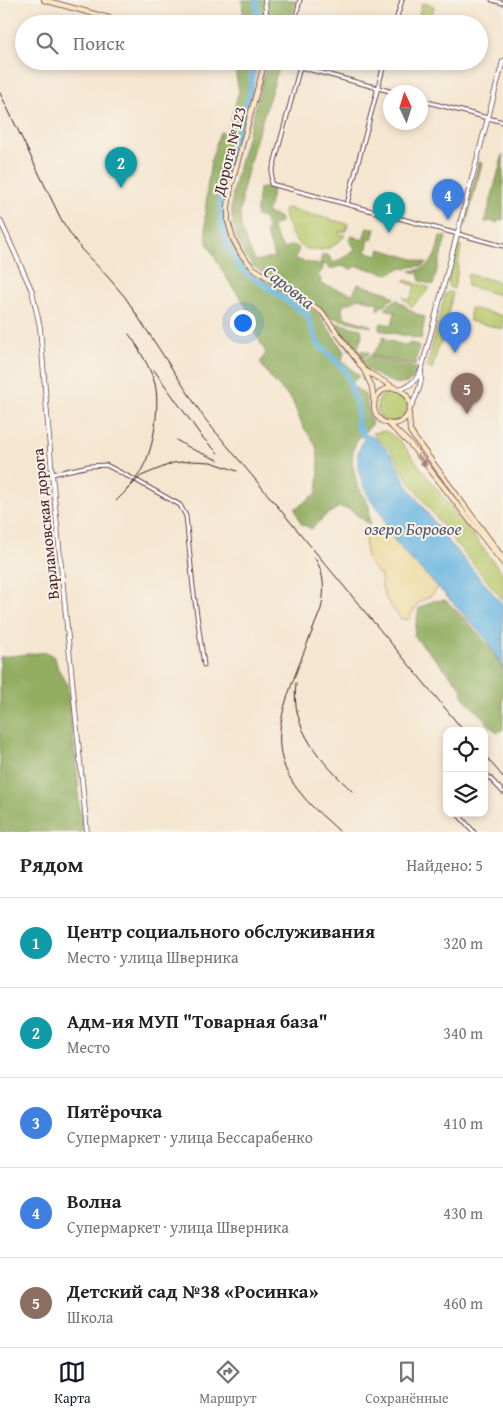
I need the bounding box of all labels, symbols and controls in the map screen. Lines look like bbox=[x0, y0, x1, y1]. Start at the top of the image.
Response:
search box bbox=[15, 15, 488, 70]
icon: search bbox=[33, 29, 61, 57]
text: Поиск bbox=[73, 29, 125, 57]
north arrow bbox=[383, 85, 428, 130]
street label: Дорога №123 bbox=[206, 104, 252, 199]
pin: 2 bbox=[105, 147, 137, 188]
pin: 4 bbox=[432, 179, 464, 220]
pin: 1 bbox=[373, 192, 405, 233]
water label: Саровка bbox=[258, 258, 321, 316]
your location bbox=[230, 310, 256, 336]
pin: 3 bbox=[439, 312, 471, 353]
pin: 5 bbox=[451, 373, 483, 414]
street label: Варламовская дорога bbox=[25, 447, 65, 601]
one-way arrow bbox=[417, 453, 428, 466]
water label: озеро Боровое bbox=[364, 515, 462, 542]
map controls bbox=[443, 727, 488, 817]
button: locate bbox=[443, 727, 488, 772]
button: layers bbox=[443, 772, 488, 817]
text: Рядом bbox=[20, 849, 83, 880]
text: Найдено: 5 bbox=[406, 853, 483, 877]
text: Центр социального обслуживания bbox=[67, 917, 375, 945]
text: 1 bbox=[32, 931, 40, 955]
text: 320 m bbox=[443, 931, 483, 955]
text: Место · улица Шверника bbox=[67, 945, 239, 969]
text: Адм-ия МУП "Товарная база" bbox=[67, 1007, 328, 1035]
text: 2 bbox=[32, 1021, 40, 1045]
text: 340 m bbox=[443, 1021, 483, 1045]
text: Место bbox=[67, 1035, 110, 1059]
text: Пятёрочка bbox=[67, 1097, 162, 1125]
text: 3 bbox=[32, 1111, 40, 1135]
text: 410 m bbox=[443, 1111, 483, 1135]
text: Супермаркет · улица Бессарабенко bbox=[67, 1125, 313, 1149]
text: Волна bbox=[67, 1187, 121, 1215]
text: 4 bbox=[32, 1201, 40, 1225]
text: 430 m bbox=[443, 1201, 483, 1225]
text: Супермаркет · улица Шверника bbox=[67, 1215, 289, 1239]
text: Детский сад №38 «Росинка» bbox=[67, 1277, 318, 1305]
text: 5 bbox=[32, 1291, 40, 1315]
text: 460 m bbox=[443, 1291, 483, 1315]
text: Школа bbox=[67, 1305, 113, 1329]
tab: Карта bbox=[54, 1358, 91, 1408]
tab: Маршрут bbox=[199, 1358, 257, 1408]
tab: Сохранённые bbox=[365, 1358, 449, 1408]

